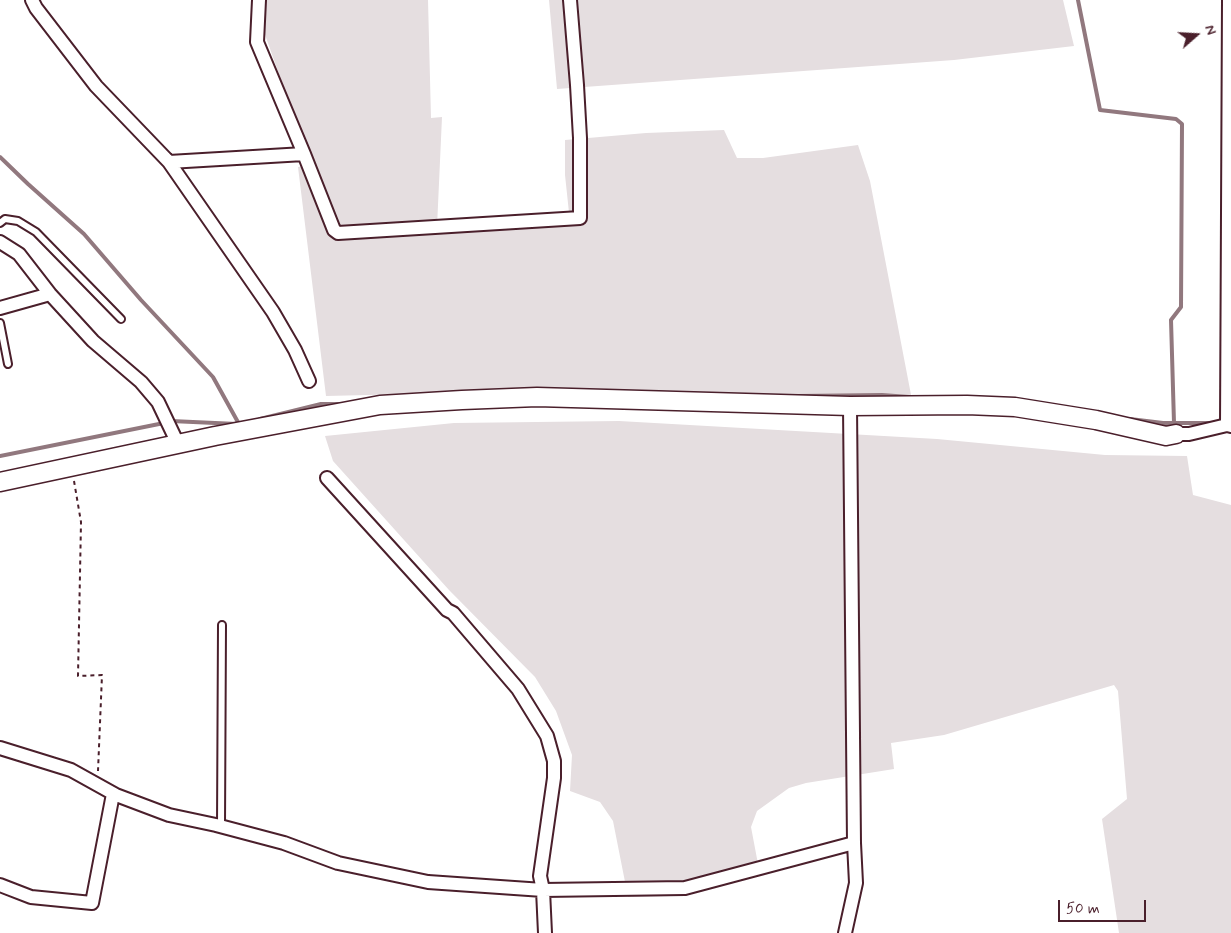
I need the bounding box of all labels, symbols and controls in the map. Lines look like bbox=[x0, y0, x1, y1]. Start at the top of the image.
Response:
north arrow bbox=[1171, 10, 1221, 60]
text: N bbox=[1200, 23, 1220, 37]
scale bar bbox=[1061, 890, 1148, 922]
text: 50 m bbox=[1066, 899, 1100, 919]

